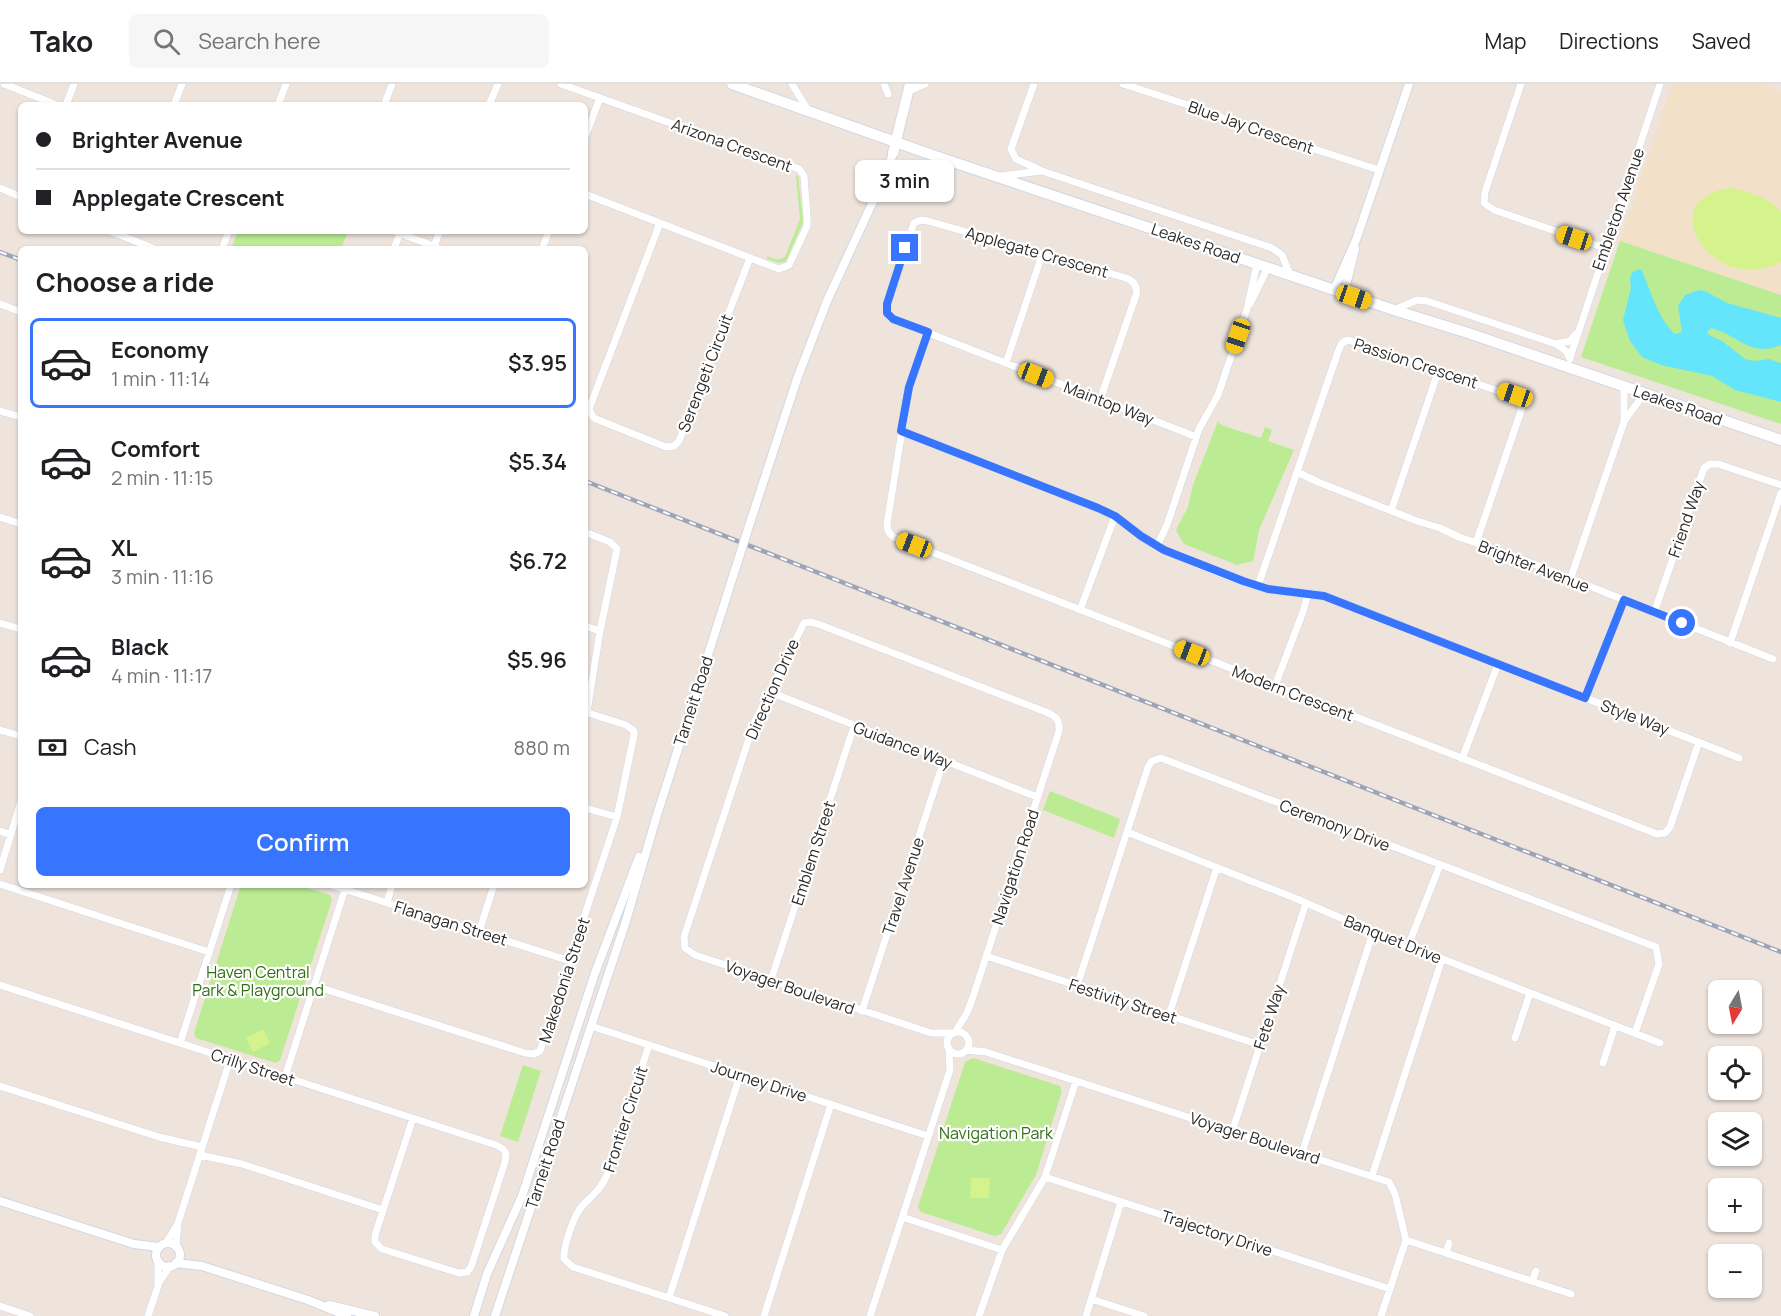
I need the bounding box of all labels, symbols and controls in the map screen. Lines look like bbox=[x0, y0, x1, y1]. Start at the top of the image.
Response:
search box bbox=[129, 14, 549, 68]
text: Tako bbox=[30, 22, 93, 60]
icon: search bbox=[150, 25, 183, 58]
text: Search here bbox=[198, 26, 321, 56]
text: Map bbox=[1485, 27, 1526, 55]
text: Directions bbox=[1559, 27, 1659, 55]
text: Saved bbox=[1692, 27, 1751, 55]
street label: Blue Jay Crescent bbox=[1185, 95, 1317, 159]
street label: Arizona Crescent bbox=[669, 113, 795, 177]
text: Brighter Avenue bbox=[72, 125, 243, 155]
street label: Embleton Avenue bbox=[1587, 145, 1649, 273]
callout: 3 min bbox=[856, 161, 954, 203]
text: 3 min bbox=[879, 167, 930, 194]
text: Applegate Crescent bbox=[72, 183, 285, 213]
street label: Leakes Road bbox=[1148, 217, 1244, 269]
street label: Applegate Crescent bbox=[963, 221, 1111, 283]
car bbox=[1554, 224, 1594, 252]
route end bbox=[891, 234, 918, 261]
text: Choose a ride bbox=[36, 263, 214, 300]
car bbox=[1334, 283, 1374, 311]
street label: Serengeti Circuit bbox=[672, 311, 738, 435]
car bbox=[1224, 316, 1252, 356]
street label: Passion Crescent bbox=[1351, 333, 1481, 393]
text: Economy bbox=[111, 335, 209, 365]
icon: car bbox=[39, 336, 93, 390]
text: $3.95 bbox=[508, 348, 567, 378]
car bbox=[1016, 360, 1056, 390]
text: 1 min · 11:14 bbox=[111, 365, 210, 392]
street label: Maintop Way bbox=[1061, 376, 1158, 430]
street label: Leakes Road bbox=[1630, 379, 1726, 431]
car bbox=[1495, 381, 1535, 409]
text: Comfort bbox=[111, 434, 200, 464]
icon: car bbox=[39, 435, 93, 489]
text: $5.34 bbox=[508, 447, 567, 477]
text: 2 min · 11:15 bbox=[111, 464, 213, 491]
street label: Friend Way bbox=[1663, 477, 1710, 560]
car bbox=[894, 530, 934, 560]
text: XL bbox=[111, 533, 137, 563]
icon: car bbox=[39, 534, 93, 588]
street label: Brighter Avenue bbox=[1475, 535, 1593, 597]
text: $6.72 bbox=[509, 546, 567, 576]
text: 3 min · 11:16 bbox=[111, 563, 214, 590]
route start bbox=[1668, 609, 1695, 636]
text: Black bbox=[111, 632, 168, 662]
icon: car bbox=[39, 633, 93, 687]
street label: Direction Drive bbox=[740, 635, 804, 743]
car bbox=[1172, 638, 1212, 668]
text: $5.96 bbox=[507, 645, 567, 675]
street label: Tarneit Road bbox=[668, 653, 718, 749]
street label: Modern Crescent bbox=[1229, 660, 1357, 726]
text: 4 min · 11:17 bbox=[111, 662, 212, 689]
street label: Style Way bbox=[1598, 694, 1673, 740]
street label: Guidance Way bbox=[850, 716, 956, 774]
icon: cash bbox=[36, 731, 69, 764]
text: Cash bbox=[84, 732, 137, 762]
text: 880 m bbox=[514, 734, 570, 761]
street label: Ceremony Drive bbox=[1277, 794, 1393, 856]
street label: Emblem Street bbox=[786, 798, 840, 908]
button: Confirm bbox=[36, 807, 570, 876]
street label: Navigation Road bbox=[986, 807, 1044, 927]
street label: Travel Avenue bbox=[877, 834, 929, 938]
street label: Flanagan Street bbox=[392, 895, 510, 951]
street label: Banquet Drive bbox=[1341, 909, 1445, 969]
street label: Makedonia Street bbox=[533, 914, 595, 1046]
street label: Voyager Boulevard bbox=[722, 954, 858, 1020]
park label: Haven Central Park & Playground bbox=[192, 961, 324, 1001]
street label: Festivity Street bbox=[1066, 973, 1180, 1029]
north arrow bbox=[1708, 980, 1762, 1034]
map controls bbox=[1708, 980, 1762, 1298]
street label: Fete Way bbox=[1248, 981, 1290, 1052]
street label: Crilly Street bbox=[208, 1043, 298, 1091]
button: locate bbox=[1708, 1046, 1762, 1100]
street label: Journey Drive bbox=[708, 1055, 810, 1107]
street label: Frontier Circuit bbox=[597, 1063, 653, 1175]
street label: Voyager Boulevard bbox=[1187, 1107, 1323, 1169]
button: layers bbox=[1708, 1112, 1762, 1166]
street label: Tarneit Road bbox=[520, 1116, 570, 1212]
park label: Navigation Park bbox=[939, 1122, 1054, 1144]
button: + bbox=[1708, 1178, 1762, 1232]
street label: Trajectory Drive bbox=[1159, 1205, 1275, 1261]
button: − bbox=[1708, 1244, 1762, 1298]

